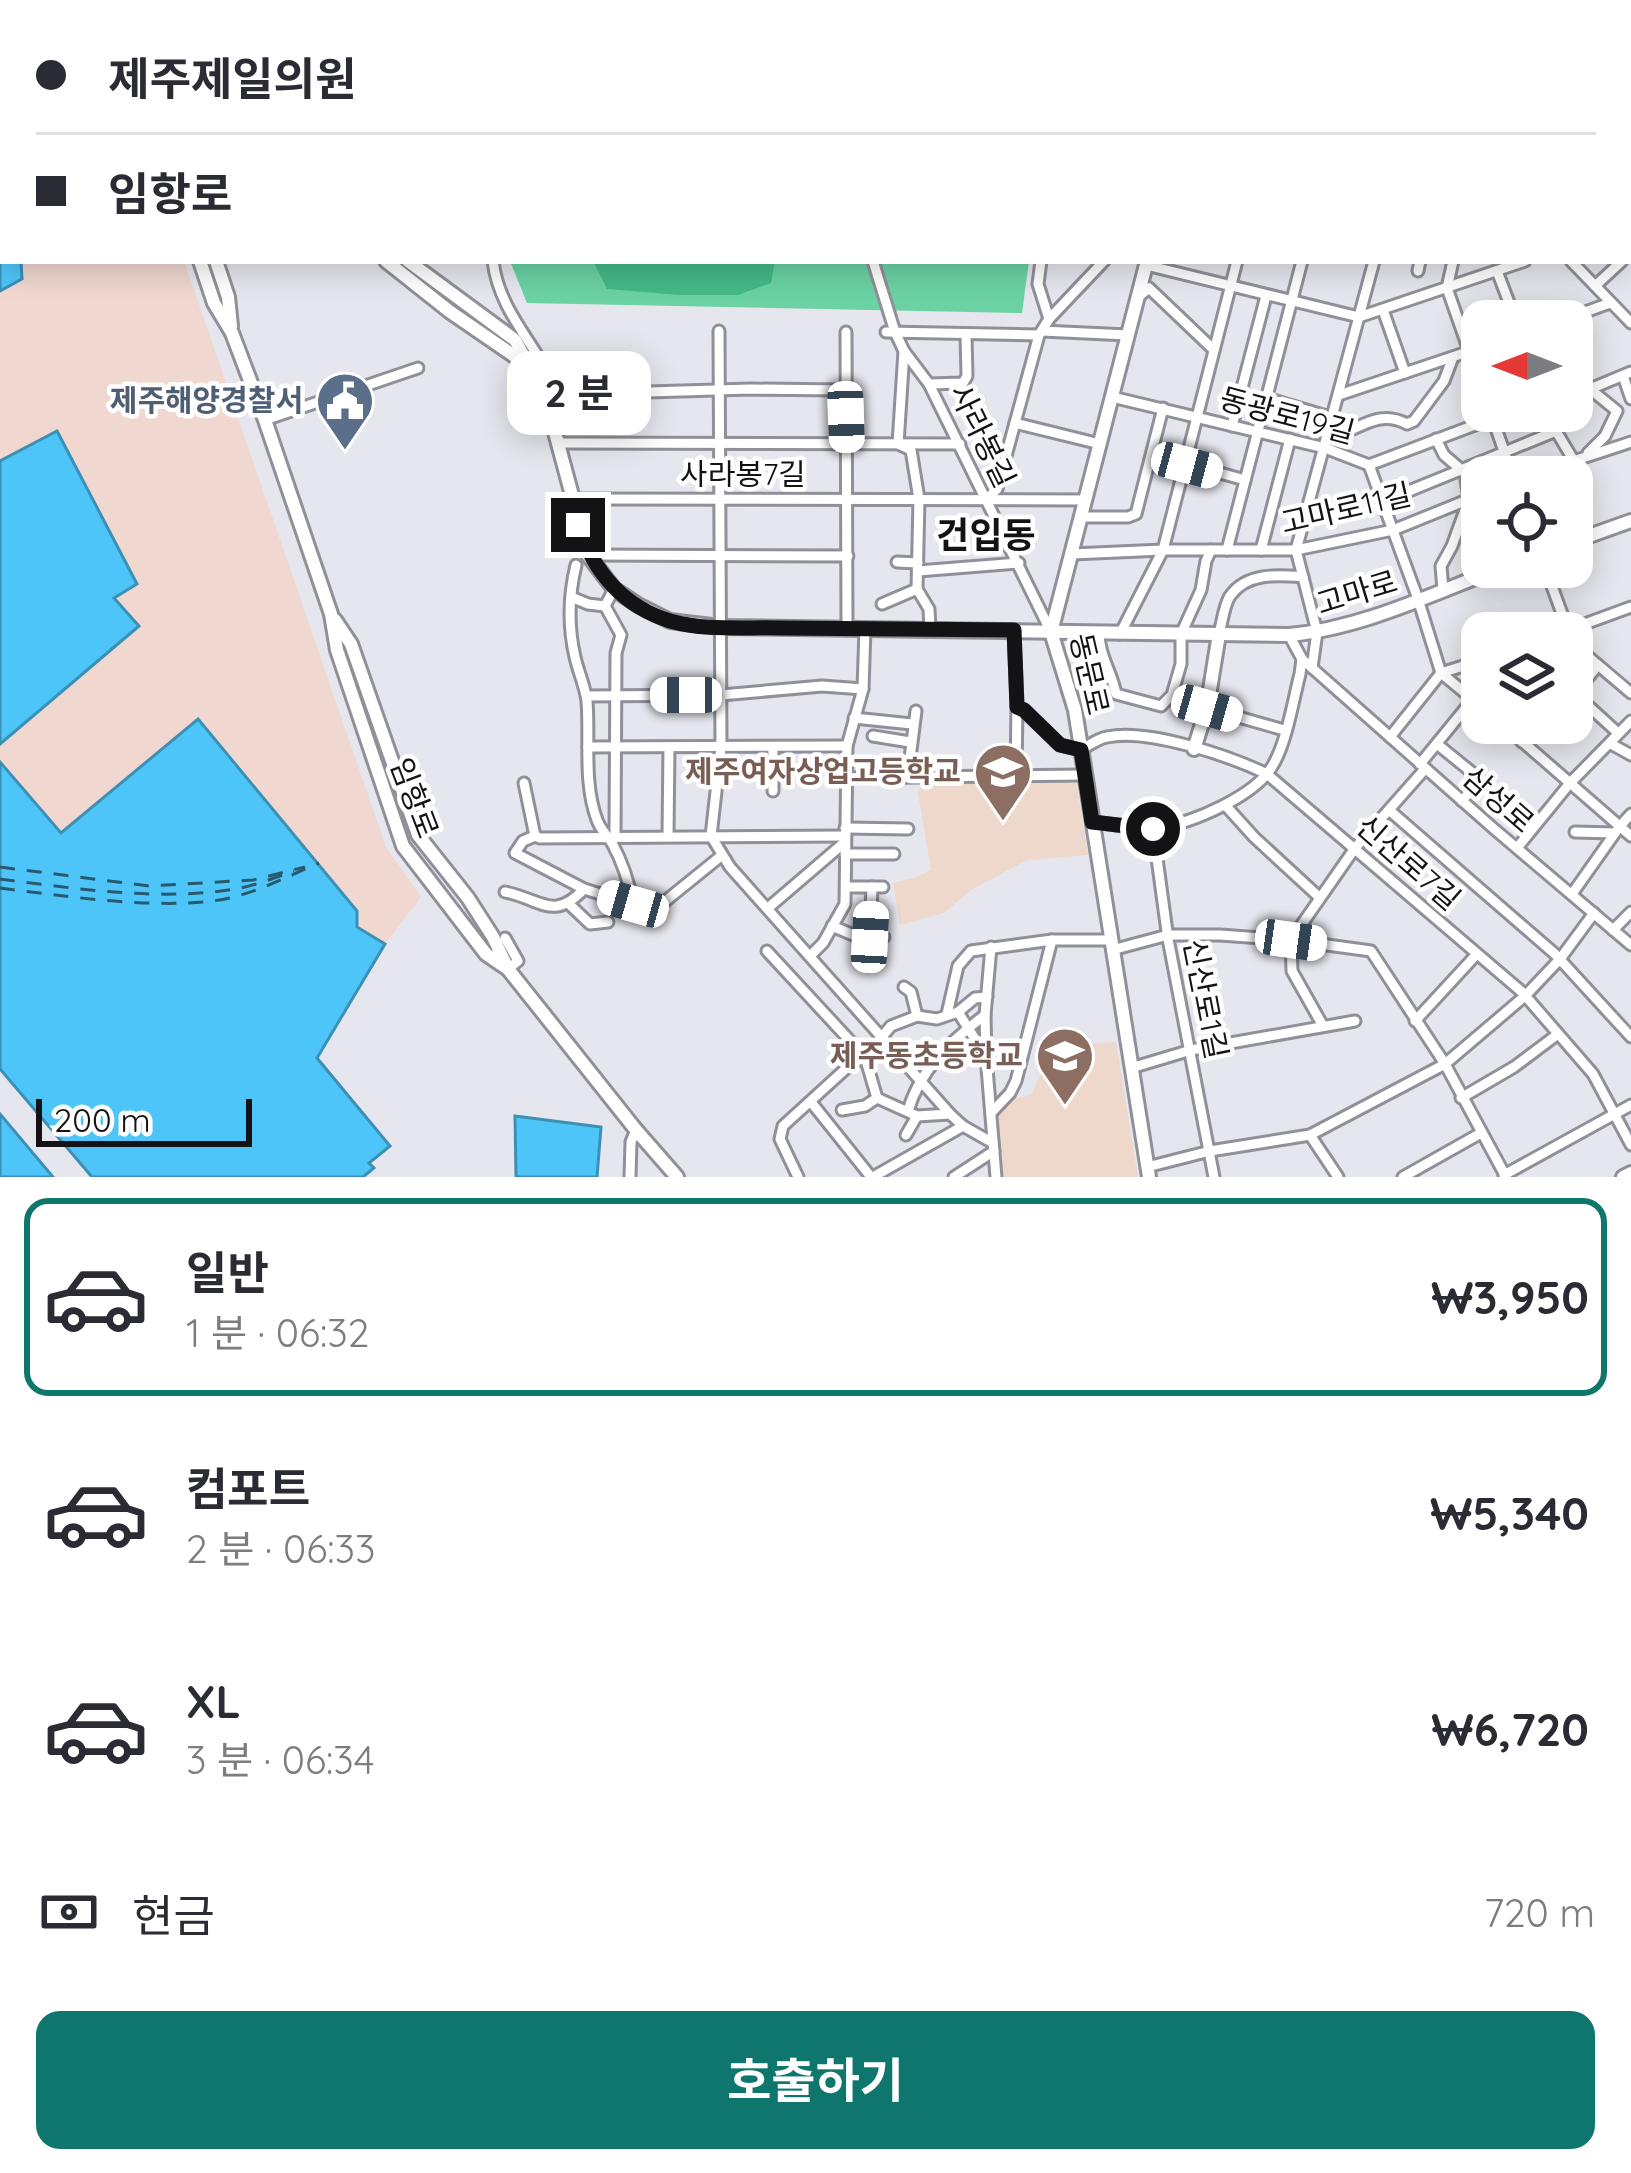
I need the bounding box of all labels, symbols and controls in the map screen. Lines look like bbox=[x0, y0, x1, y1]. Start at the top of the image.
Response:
text: 제주제일의원 bbox=[108, 50, 356, 106]
text: 임항로 bbox=[108, 165, 232, 221]
north arrow bbox=[1461, 300, 1593, 432]
map controls bbox=[1461, 300, 1593, 744]
callout: 2 분 bbox=[506, 351, 650, 435]
text: 2 분 bbox=[545, 368, 614, 417]
public building icon: 제주해양경찰서 bbox=[314, 370, 376, 452]
street label: 사라봉길 bbox=[942, 378, 1024, 494]
street label: 동광로19길 bbox=[1216, 379, 1359, 451]
car bbox=[827, 380, 865, 454]
place label: 제주해양경찰서 bbox=[110, 381, 303, 419]
car bbox=[1148, 438, 1226, 492]
street label: 사라봉7길 bbox=[680, 455, 806, 493]
button: locate bbox=[1461, 456, 1593, 588]
street label: 고마로11길 bbox=[1277, 475, 1415, 541]
route end bbox=[551, 498, 605, 552]
district label: 건입동 bbox=[936, 512, 1036, 557]
street label: 고마로 bbox=[1312, 562, 1402, 622]
button: layers bbox=[1461, 612, 1593, 744]
street label: 동문로 bbox=[1062, 629, 1118, 718]
car bbox=[650, 677, 722, 713]
car bbox=[1167, 681, 1247, 735]
school or university icon: 제주여자상업고등학교 bbox=[972, 741, 1034, 823]
street label: 임항로 bbox=[382, 752, 448, 843]
place label: 제주여자상업고등학교 bbox=[685, 752, 961, 790]
street label: 삼성로 bbox=[1455, 758, 1542, 841]
route start bbox=[1126, 802, 1180, 856]
street label: 신산로7길 bbox=[1349, 807, 1469, 918]
car bbox=[593, 877, 673, 931]
car bbox=[850, 900, 890, 974]
car bbox=[1253, 917, 1329, 963]
street label: 신산로1길 bbox=[1176, 936, 1236, 1062]
school or university icon: 제주동초등학교 bbox=[1034, 1025, 1096, 1107]
place label: 제주동초등학교 bbox=[830, 1036, 1023, 1074]
scale bar bbox=[36, 1093, 252, 1146]
text: 200 m bbox=[54, 1099, 151, 1140]
icon: car bbox=[42, 1243, 150, 1351]
text: 일반 bbox=[186, 1244, 269, 1300]
text: ₩3,950 bbox=[1431, 1269, 1589, 1325]
text: 1 분 · 06:32 bbox=[186, 1308, 369, 1357]
icon: car bbox=[42, 1459, 150, 1567]
text: 컴포트 bbox=[186, 1460, 310, 1516]
text: ₩5,340 bbox=[1430, 1485, 1589, 1541]
text: 2 분 · 06:33 bbox=[186, 1524, 375, 1573]
text: XL bbox=[186, 1673, 241, 1729]
icon: car bbox=[42, 1675, 150, 1783]
text: ₩6,720 bbox=[1431, 1701, 1589, 1757]
text: 3 분 · 06:34 bbox=[186, 1735, 374, 1784]
icon: cash bbox=[36, 1879, 102, 1945]
text: 현금 bbox=[132, 1887, 215, 1943]
text: 720 m bbox=[1484, 1888, 1595, 1937]
button: 호출하기 bbox=[36, 2011, 1595, 2149]

